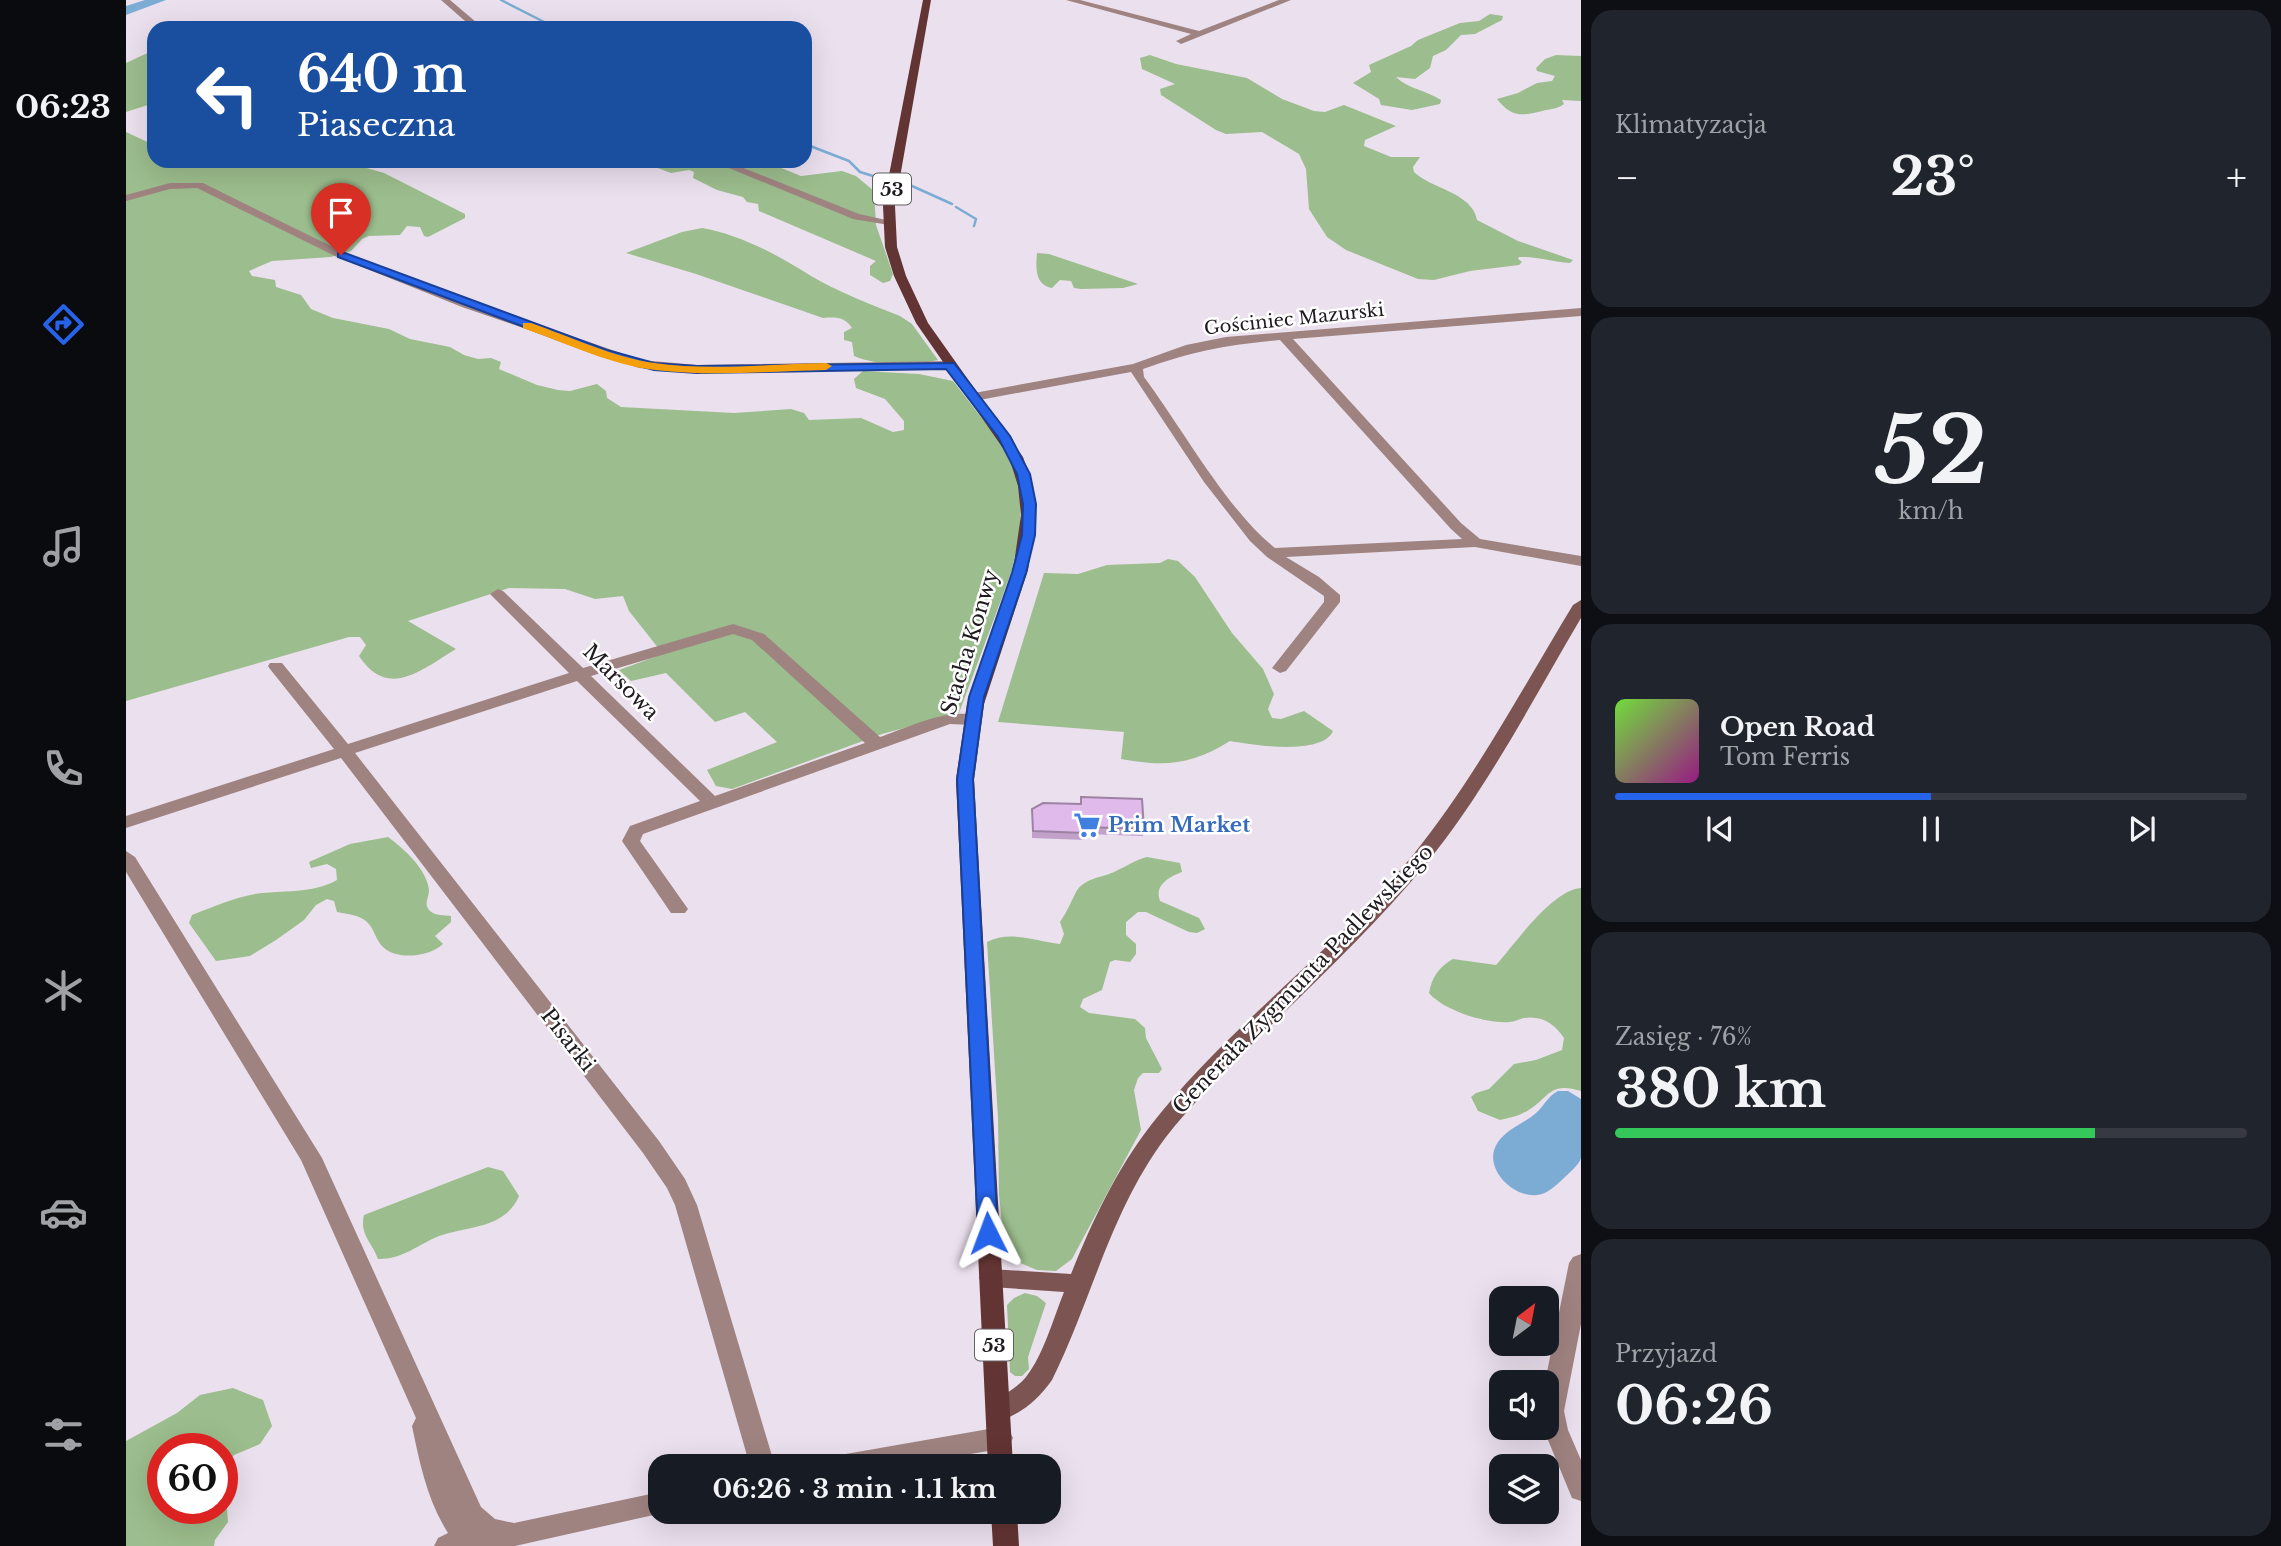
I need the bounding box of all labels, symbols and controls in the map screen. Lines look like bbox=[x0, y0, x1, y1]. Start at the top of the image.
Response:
text: 640 m bbox=[297, 44, 467, 105]
icon: left bbox=[182, 49, 273, 140]
text: 06:23 bbox=[15, 87, 111, 127]
text: Piaseczna bbox=[297, 105, 455, 145]
text: Klimatyzacja bbox=[1615, 111, 1767, 139]
text: 23° bbox=[1890, 145, 1975, 209]
text: − bbox=[1615, 154, 1639, 201]
text: + bbox=[2226, 154, 2247, 201]
road number: 53 bbox=[873, 174, 911, 204]
pin bbox=[311, 183, 371, 255]
icon: arrive bbox=[322, 194, 360, 232]
street label: Gościniec Mazurski bbox=[1203, 299, 1385, 339]
icon: directions bbox=[39, 300, 88, 349]
text: 52 bbox=[1874, 395, 1988, 508]
text: km/h bbox=[1898, 497, 1964, 525]
icon: music bbox=[39, 522, 88, 571]
street label: Stacha Konwy bbox=[935, 565, 1005, 718]
street label: Marsowa bbox=[578, 639, 665, 726]
text: Open Road bbox=[1720, 711, 1875, 743]
text: Tom Ferris bbox=[1720, 743, 1850, 771]
icon: phone bbox=[39, 744, 88, 793]
supermarket icon: Prim Market bbox=[1072, 810, 1102, 840]
icon: previous bbox=[1701, 810, 1739, 848]
icon: pause bbox=[1912, 810, 1950, 848]
icon: next bbox=[2123, 810, 2161, 848]
place label: Prim Market bbox=[1108, 812, 1250, 838]
street label: Generała Zygmunta Padlewskiego bbox=[1167, 839, 1439, 1119]
icon: climate bbox=[39, 966, 88, 1015]
street label: Pisarki bbox=[535, 1003, 601, 1077]
text: Zasięg · 76% bbox=[1615, 1023, 1752, 1051]
text: 380 km bbox=[1615, 1057, 1826, 1121]
icon: car bbox=[39, 1188, 88, 1237]
position arrow bbox=[951, 1196, 1025, 1270]
north arrow bbox=[1489, 1286, 1559, 1356]
map controls bbox=[1489, 1286, 1559, 1524]
road number: 53 bbox=[975, 1330, 1013, 1360]
text: Przyjazd bbox=[1615, 1340, 1717, 1368]
button: sound bbox=[1489, 1370, 1559, 1440]
text: 06:26 bbox=[1615, 1374, 1773, 1438]
icon: filters bbox=[39, 1410, 88, 1459]
speed limit sign: 60 bbox=[147, 1433, 238, 1524]
button: layers bbox=[1489, 1454, 1559, 1524]
text: 06:26 · 3 min · 1.1 km bbox=[712, 1473, 997, 1505]

